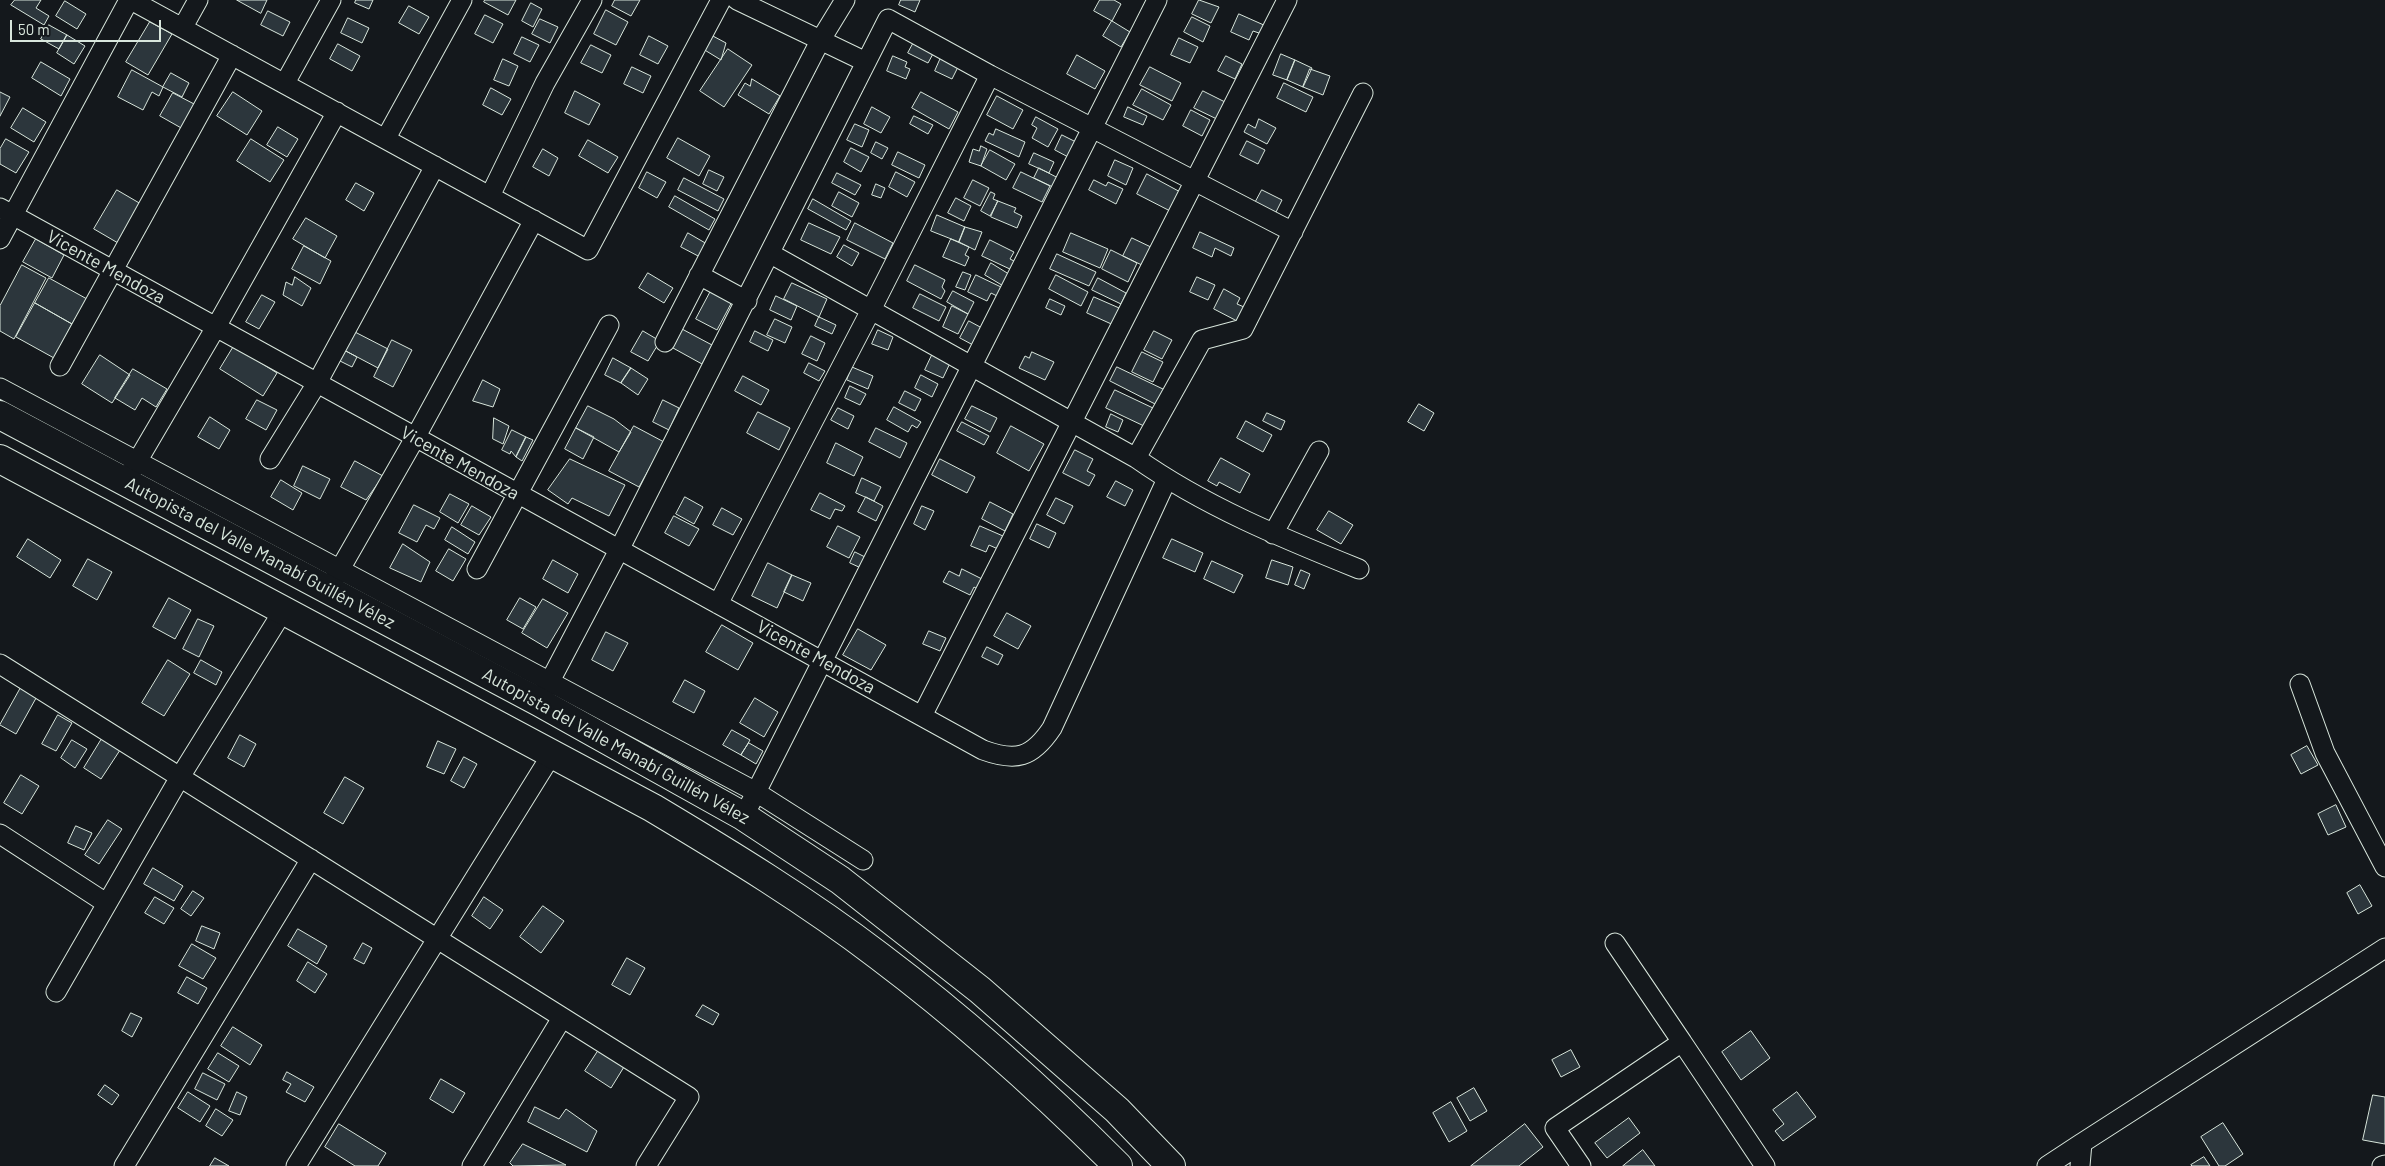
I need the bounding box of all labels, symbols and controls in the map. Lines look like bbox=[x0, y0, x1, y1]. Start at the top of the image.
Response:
scale bar bbox=[12, 10, 164, 42]
text: 50 m bbox=[18, 20, 50, 38]
street label: Vicente Mendoza bbox=[43, 226, 169, 308]
street label: Vicente Mendoza bbox=[397, 422, 523, 504]
street label: Autopista del Valle Manabí Guillén Vélez bbox=[121, 472, 399, 634]
street label: Vicente Mendoza bbox=[753, 616, 879, 698]
street label: Autopista del Valle Manabí Guillén Vélez bbox=[478, 663, 754, 829]

